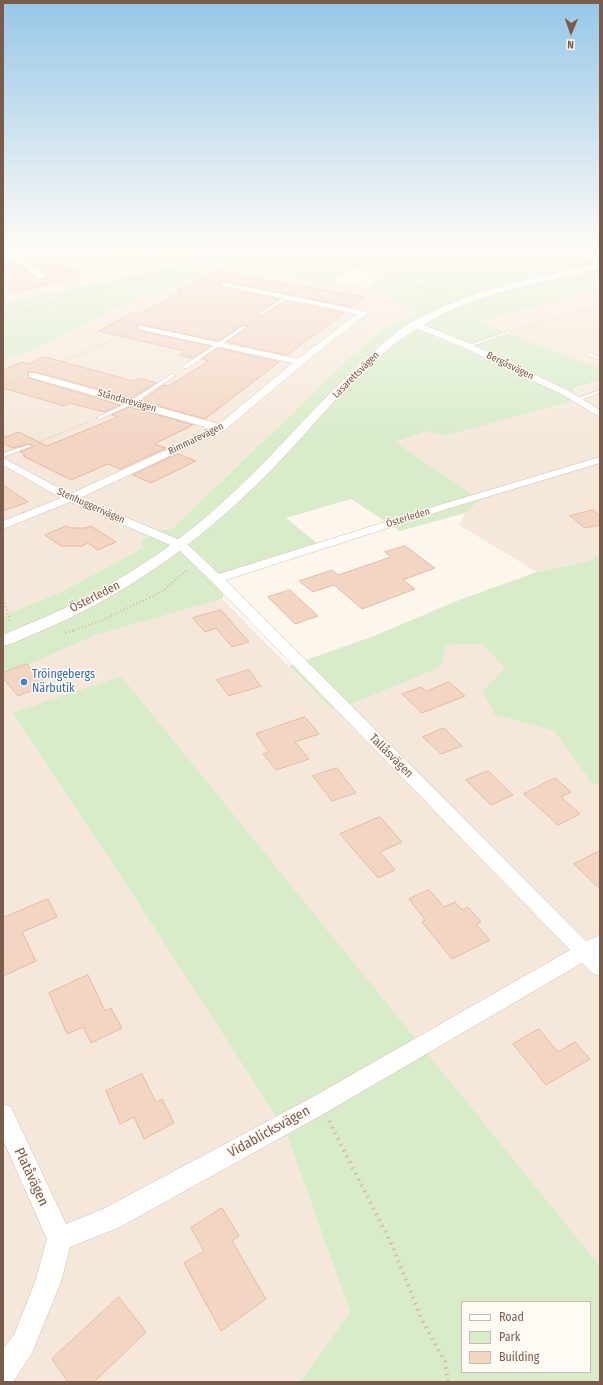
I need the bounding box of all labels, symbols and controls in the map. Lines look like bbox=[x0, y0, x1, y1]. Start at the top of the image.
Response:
north arrow bbox=[551, 12, 591, 52]
text: N bbox=[567, 38, 574, 51]
street label: Lasarettsvägen bbox=[330, 349, 382, 401]
street label: Bergåsvägen bbox=[484, 349, 536, 383]
street label: Ståndarevägen bbox=[96, 387, 158, 415]
street label: Rimmarevägen bbox=[166, 420, 226, 458]
street label: Stenhuggerivägen bbox=[55, 486, 127, 526]
street label: Österleden bbox=[385, 506, 431, 530]
street label: Österleden bbox=[68, 578, 122, 616]
place label: Tröingebergs Närbutik bbox=[32, 668, 95, 696]
marker: Tröingebergs Närbutik bbox=[19, 677, 29, 687]
street label: Tallåsvägen bbox=[366, 731, 416, 781]
street label: Vidablicksvägen bbox=[225, 1103, 313, 1161]
street label: Platåvägen bbox=[10, 1145, 52, 1209]
legend bbox=[461, 1301, 591, 1373]
text: Road bbox=[499, 1310, 524, 1324]
text: Park bbox=[499, 1330, 520, 1344]
text: Building bbox=[499, 1350, 539, 1364]

